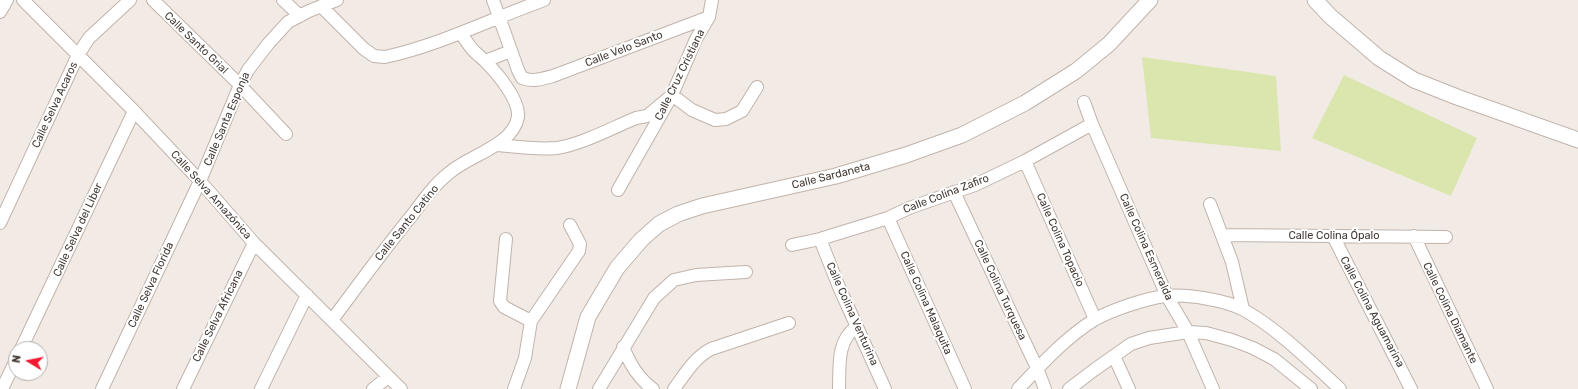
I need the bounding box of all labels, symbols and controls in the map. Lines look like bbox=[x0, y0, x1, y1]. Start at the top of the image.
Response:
street label: Calle Santo Grial bbox=[161, 9, 231, 77]
street label: Calle Cruz Cristiana bbox=[652, 27, 708, 123]
street label: Calle Velo Santo bbox=[583, 28, 665, 70]
street label: Calle Selva Acaros bbox=[29, 60, 81, 150]
street label: Calle Santa Esponja bbox=[201, 70, 253, 168]
street label: Calle Selva Amazónica bbox=[168, 148, 254, 242]
street label: Calle Sardaneta bbox=[790, 160, 872, 192]
street label: Calle Colina Zafiro bbox=[901, 172, 991, 216]
street label: Calle Selva del Liber bbox=[51, 181, 105, 279]
street label: Calle Santo Catino bbox=[372, 182, 442, 264]
street label: Calle Colina Topacio bbox=[1033, 191, 1087, 289]
street label: Calle Colina Esmeralda bbox=[1116, 191, 1176, 303]
street label: Calle Colina Ópalo bbox=[1288, 229, 1380, 243]
street label: Calle Colina Turquesa bbox=[971, 238, 1029, 342]
street label: Calle Selva Florida bbox=[125, 240, 177, 330]
street label: Calle Colina Malaquita bbox=[897, 249, 955, 357]
street label: Calle Colina Aguamarina bbox=[1337, 254, 1407, 370]
street label: Calle Colina Venturina bbox=[823, 260, 881, 368]
street label: Calle Colina Diamante bbox=[1420, 260, 1480, 366]
street label: Calle Selva Africana bbox=[190, 268, 246, 364]
north arrow bbox=[8, 341, 48, 381]
text: N bbox=[10, 354, 24, 364]

